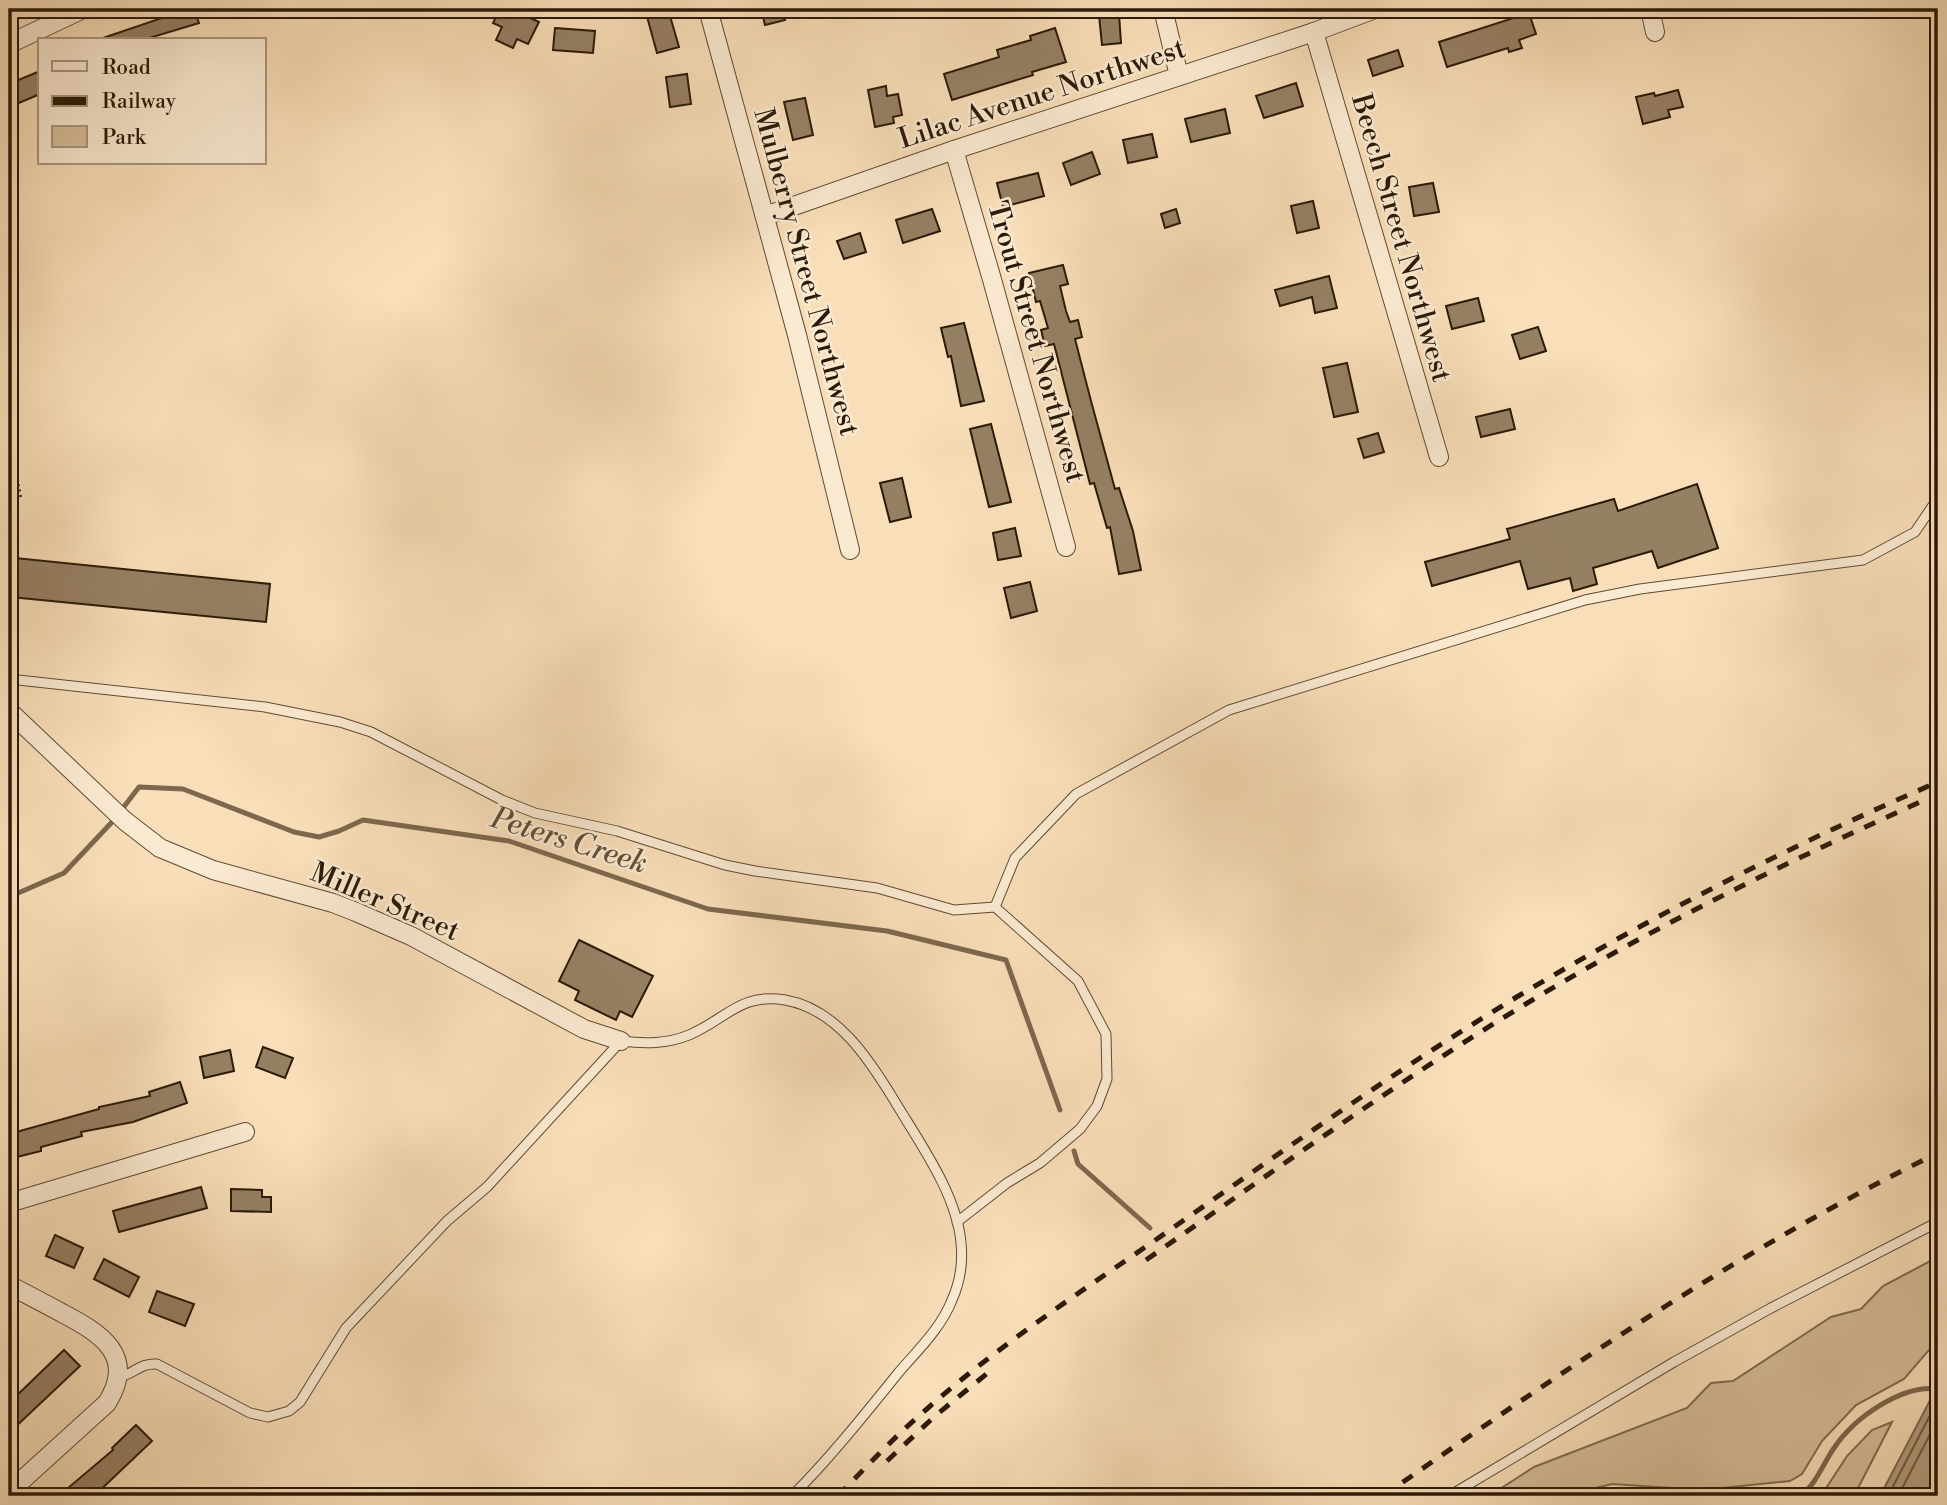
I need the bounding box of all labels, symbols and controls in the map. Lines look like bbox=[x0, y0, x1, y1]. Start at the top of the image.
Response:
street label: Lilac Avenue Northwest bbox=[894, 31, 1190, 157]
legend bbox=[38, 38, 266, 164]
text: Road bbox=[102, 55, 151, 81]
text: Railway bbox=[102, 89, 177, 115]
street label: Beech Street Northwest bbox=[1343, 89, 1459, 386]
street label: Mulberry Street Northwest bbox=[745, 104, 867, 440]
text: Park bbox=[102, 125, 147, 151]
street label: Trout Street Northwest bbox=[979, 197, 1093, 487]
water label: Peters Creek bbox=[485, 799, 652, 883]
street label: Miller Street bbox=[305, 855, 465, 949]

